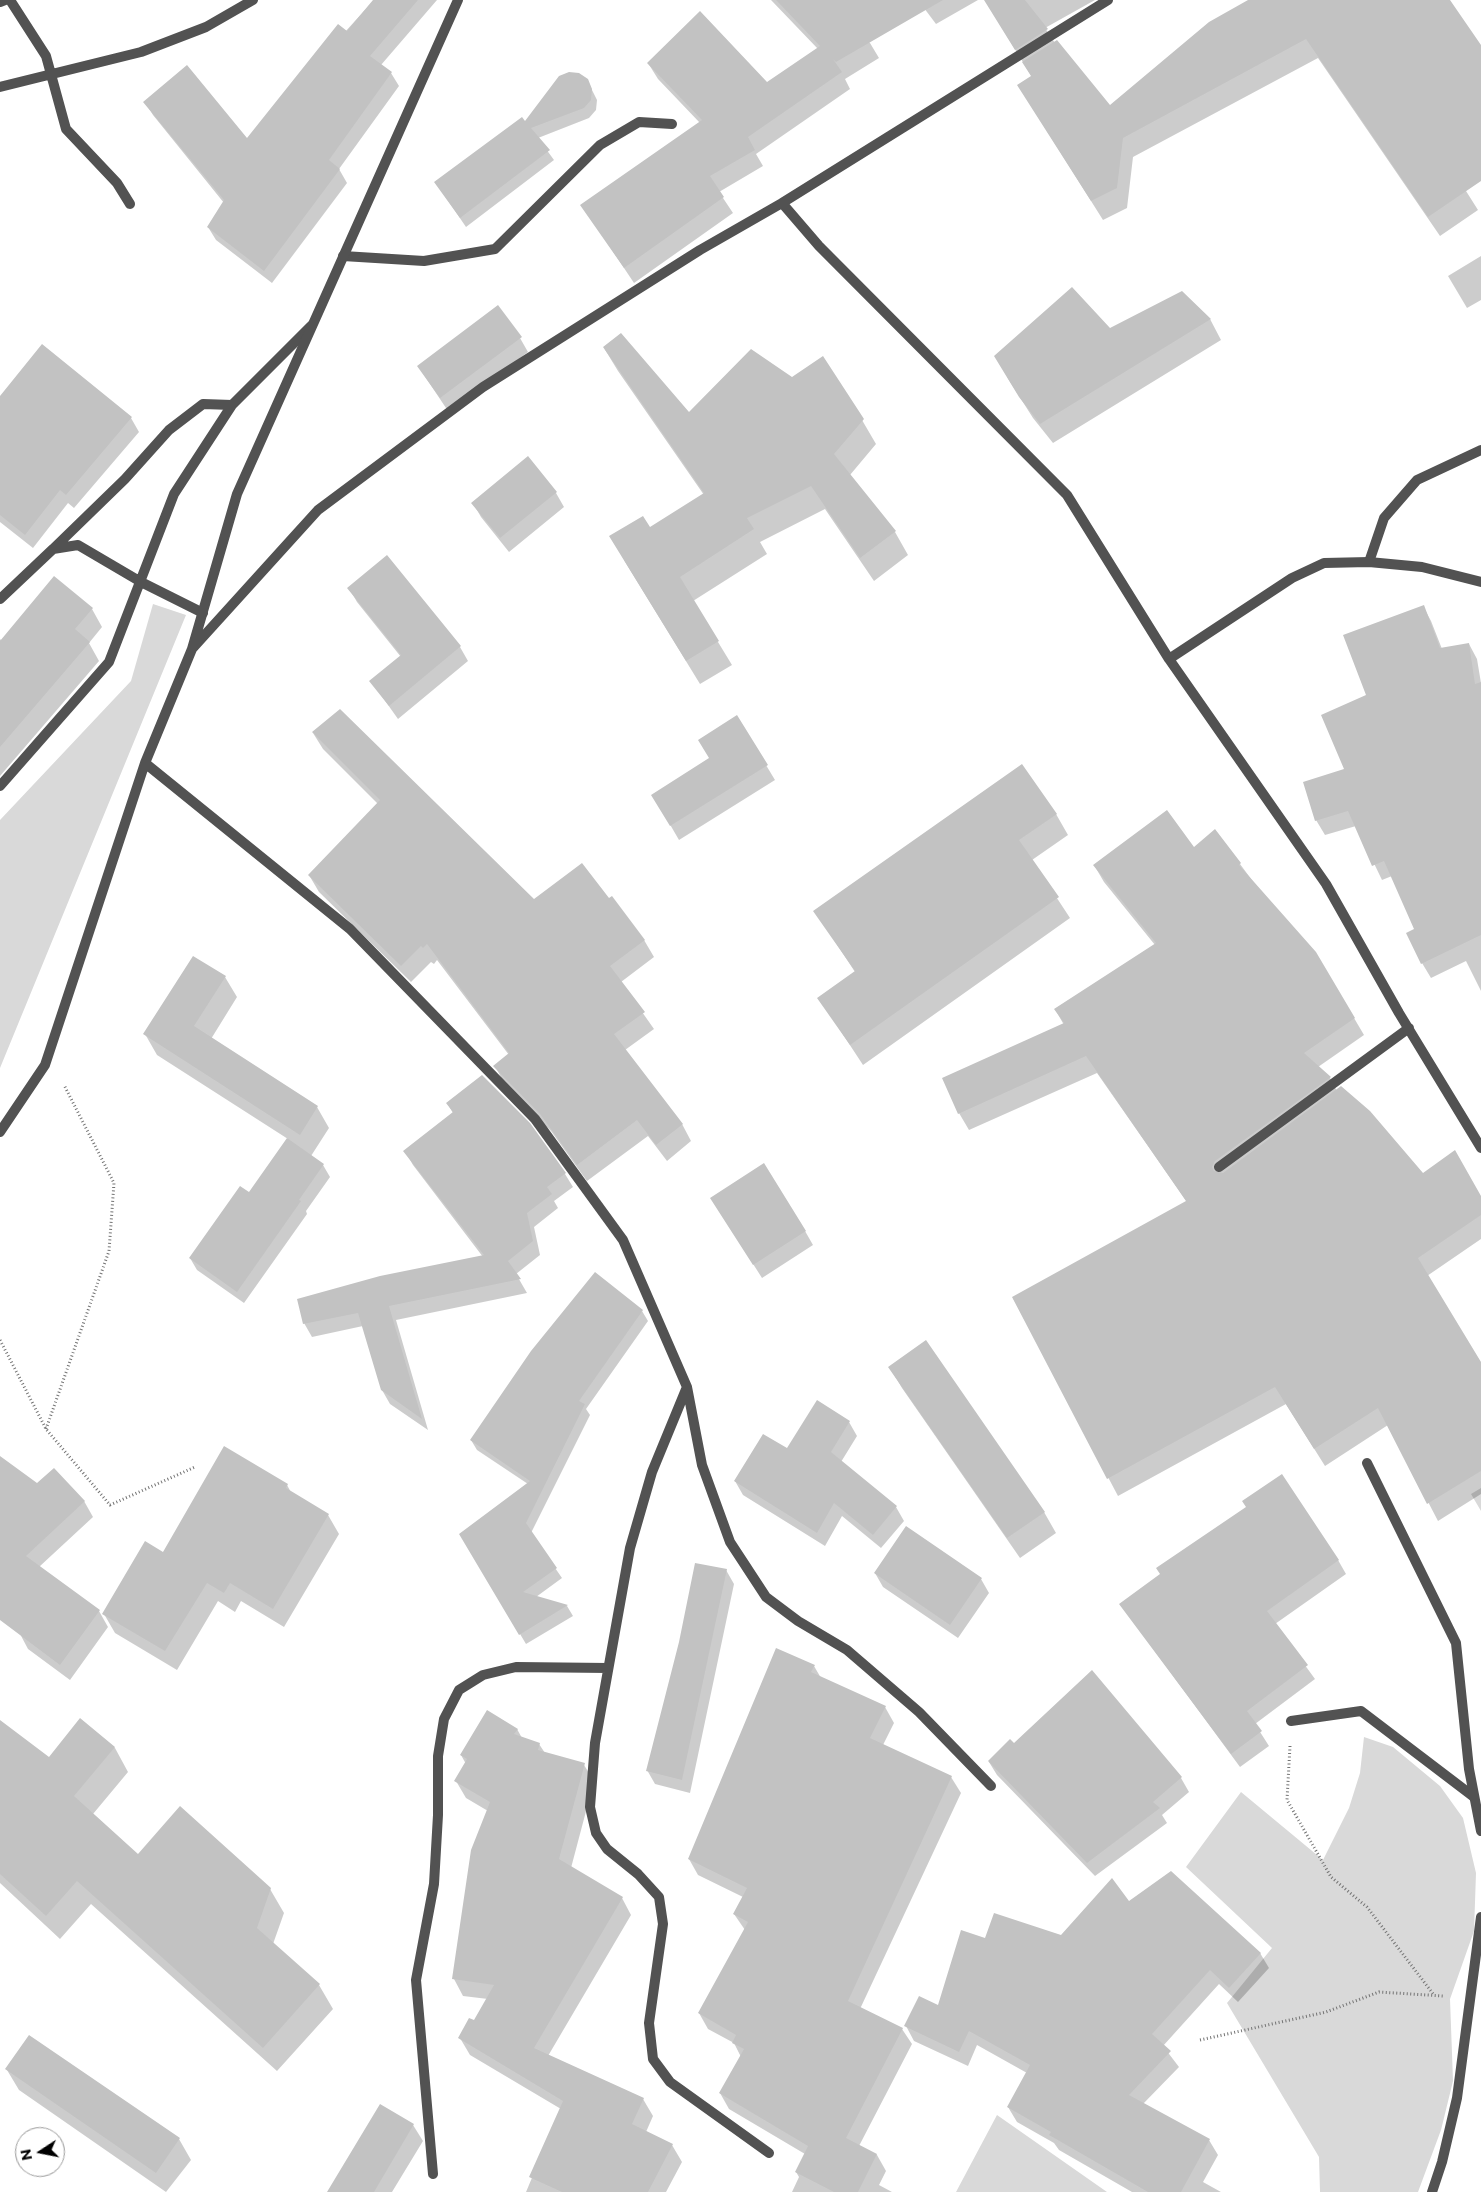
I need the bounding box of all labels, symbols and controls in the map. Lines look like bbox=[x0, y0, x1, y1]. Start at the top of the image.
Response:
north arrow bbox=[15, 2127, 65, 2177]
text: N bbox=[16, 2147, 36, 2162]

